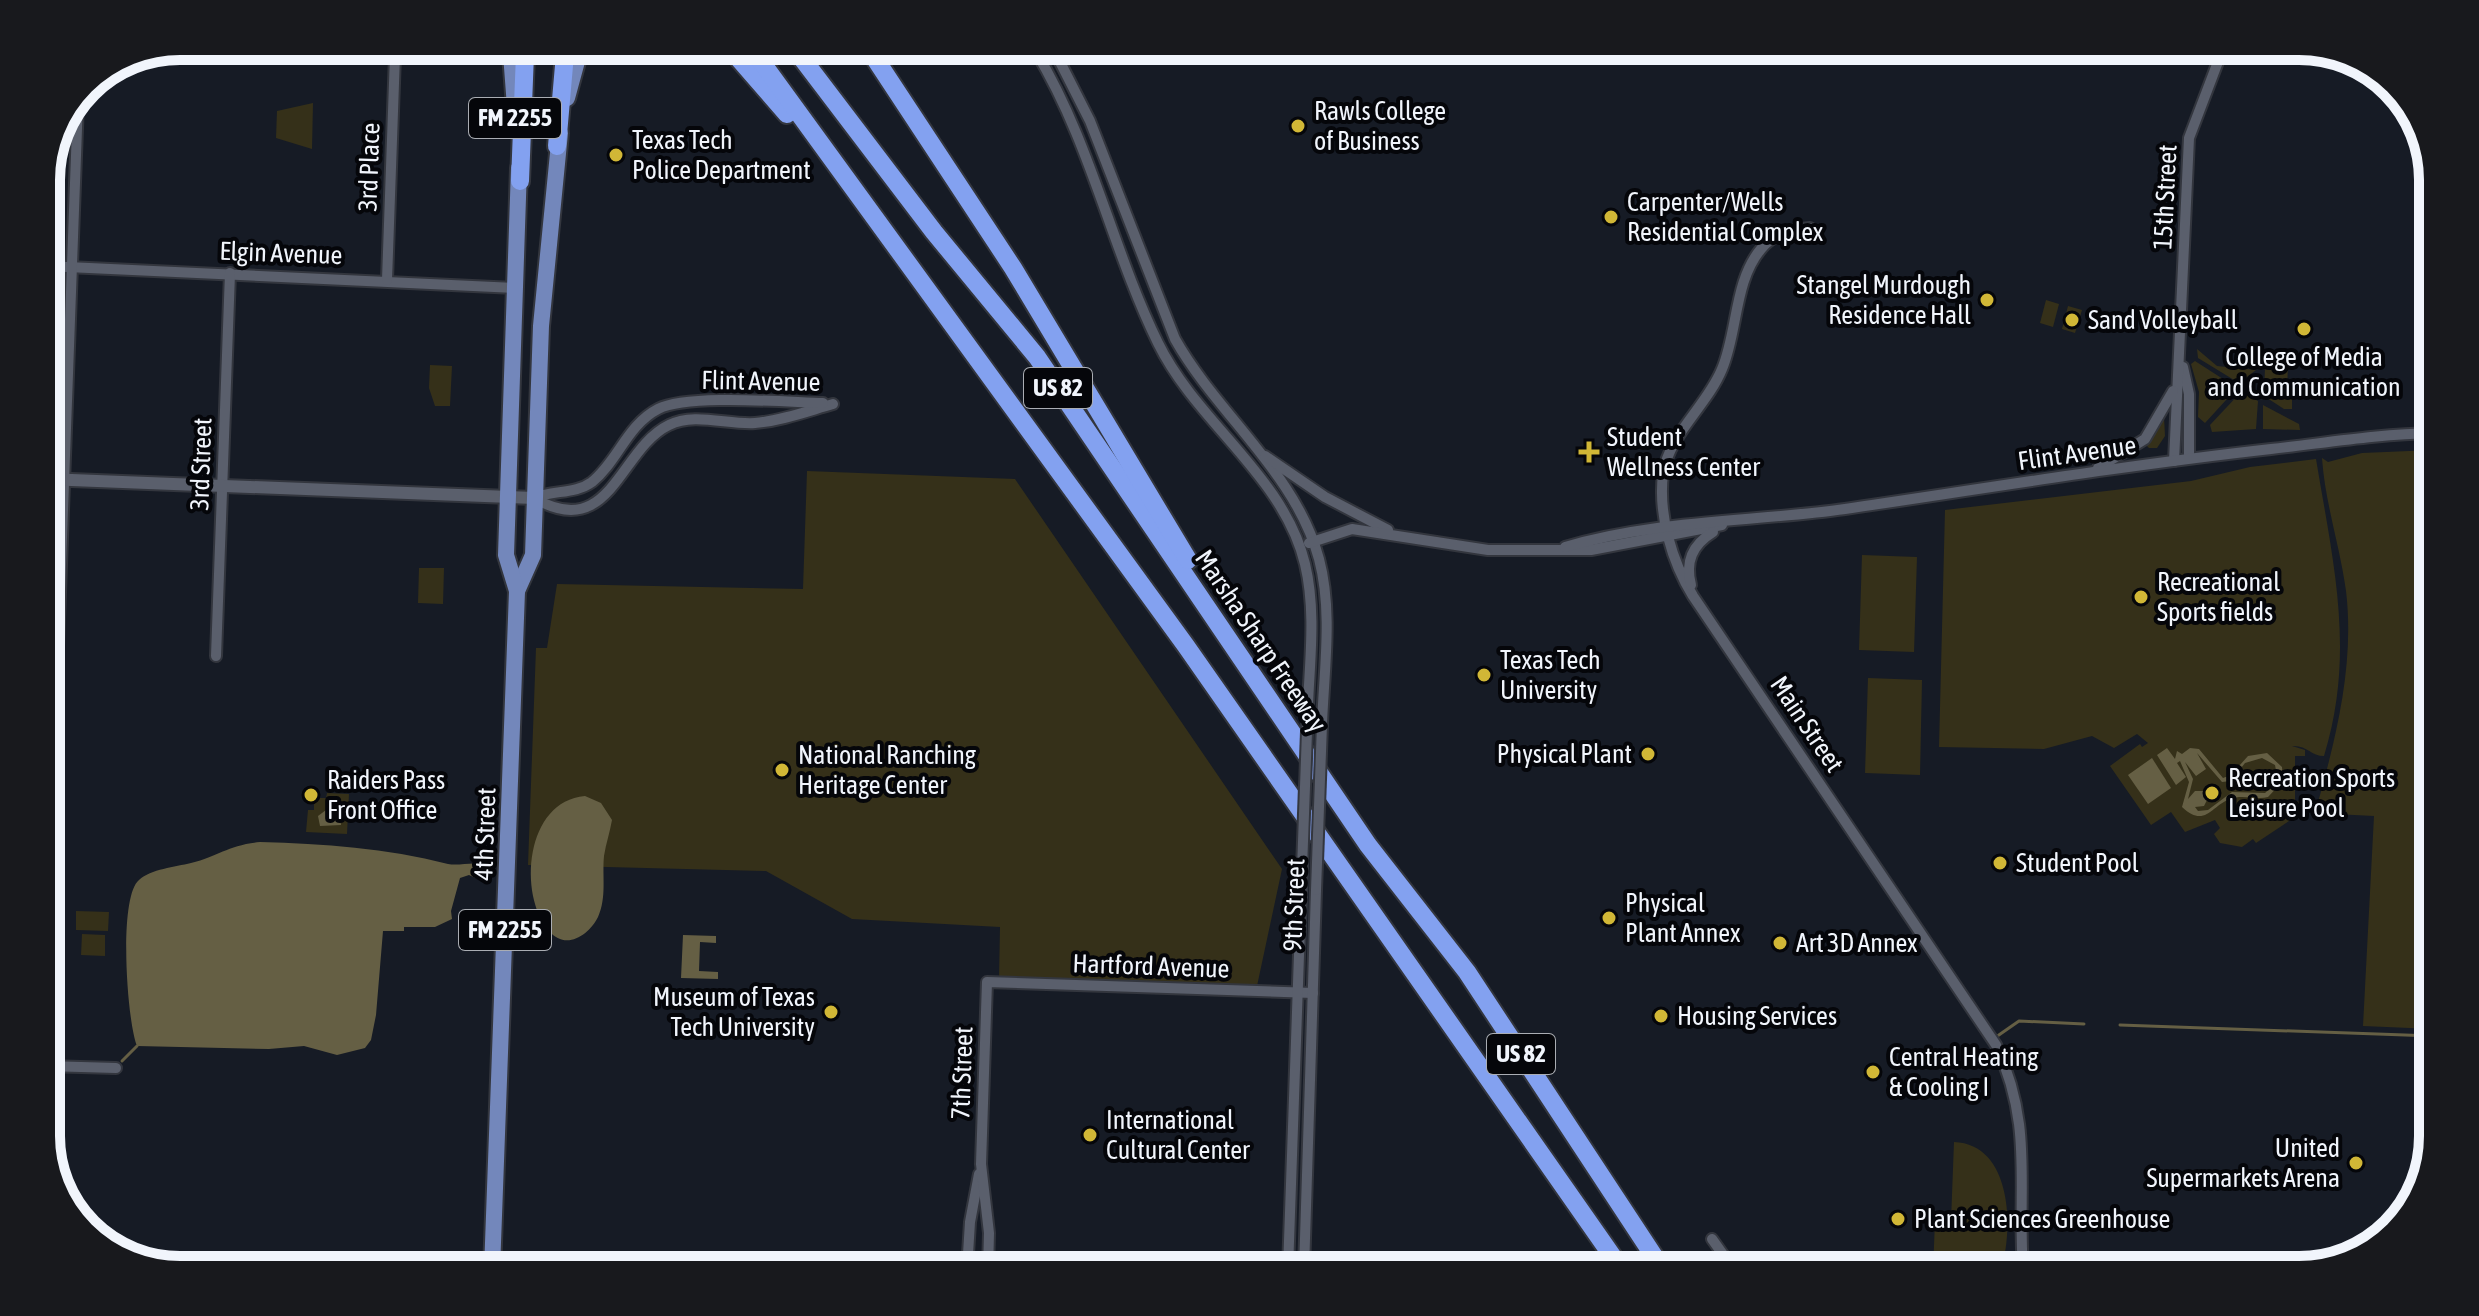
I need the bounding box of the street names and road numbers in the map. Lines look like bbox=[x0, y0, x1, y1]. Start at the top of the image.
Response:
road number: FM 2255 bbox=[469, 98, 561, 138]
street label: 3rd Place bbox=[352, 122, 386, 212]
street label: 15th Street bbox=[2147, 144, 2183, 250]
street label: Elgin Avenue bbox=[219, 236, 343, 270]
street label: Flint Avenue bbox=[701, 365, 821, 397]
road number: US 82 bbox=[1024, 368, 1092, 408]
street label: 3rd Street bbox=[184, 417, 218, 511]
street label: Flint Avenue bbox=[2016, 430, 2138, 476]
street label: Marsha Sharp Freeway bbox=[1189, 544, 1333, 738]
street label: Main Street bbox=[1764, 671, 1850, 777]
street label: 4th Street bbox=[468, 787, 502, 881]
street label: 9th Street bbox=[1277, 858, 1311, 952]
road number: FM 2255 bbox=[459, 910, 551, 950]
street label: Hartford Avenue bbox=[1072, 948, 1230, 984]
street label: 7th Street bbox=[945, 1026, 979, 1120]
road number: US 82 bbox=[1487, 1034, 1555, 1074]

